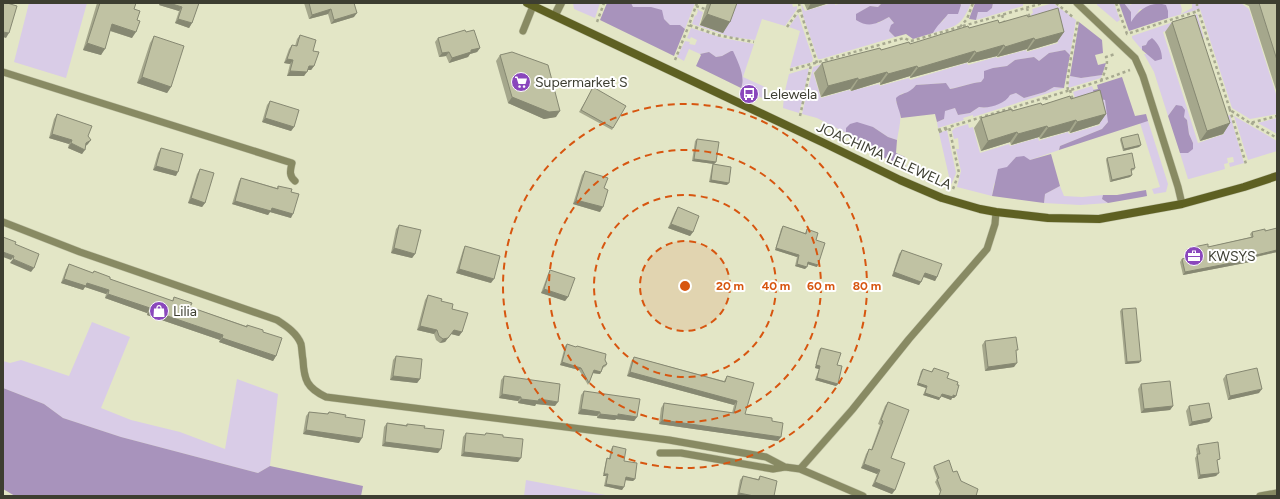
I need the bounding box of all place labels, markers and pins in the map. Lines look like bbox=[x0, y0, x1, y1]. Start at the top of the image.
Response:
supermarket icon: Supermarket S bbox=[510, 71, 532, 93]
place label: Supermarket S bbox=[535, 74, 627, 91]
bus stop icon: Lelewela bbox=[738, 83, 760, 105]
place label: Lelewela bbox=[763, 86, 817, 103]
office icon: KWSYS bbox=[1183, 245, 1205, 267]
place label: KWSYS bbox=[1208, 248, 1256, 265]
centre of rings bbox=[678, 279, 692, 293]
shop icon: Lilia bbox=[148, 300, 170, 322]
place label: Lilia bbox=[173, 303, 197, 320]

